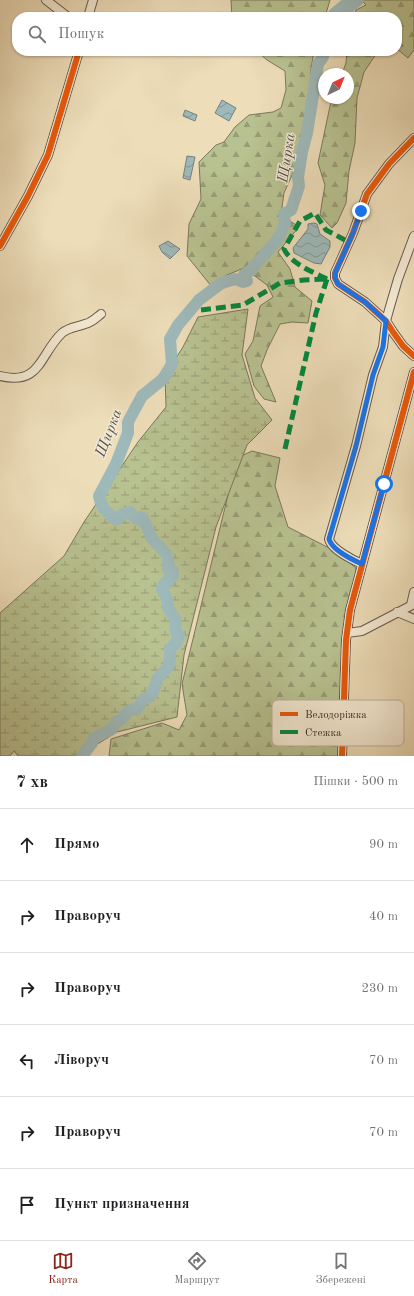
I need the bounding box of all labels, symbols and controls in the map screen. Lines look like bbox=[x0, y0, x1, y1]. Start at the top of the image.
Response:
search box bbox=[12, 12, 402, 56]
icon: search bbox=[26, 23, 48, 45]
text: Пошук bbox=[58, 27, 104, 42]
north arrow bbox=[318, 68, 354, 104]
water label: Щирка bbox=[276, 132, 299, 185]
route end bbox=[352, 202, 370, 220]
water label: Щирка bbox=[93, 408, 125, 460]
route start bbox=[375, 475, 393, 493]
legend bbox=[272, 700, 404, 746]
text: Велодоріжка bbox=[305, 710, 367, 721]
text: Стежка bbox=[305, 728, 342, 739]
text: 7 хв bbox=[16, 774, 48, 791]
text: Пішки · 500 m bbox=[313, 775, 398, 788]
icon: ahead bbox=[16, 834, 38, 856]
text: Прямо bbox=[54, 837, 100, 852]
text: 90 m bbox=[369, 838, 398, 851]
icon: right bbox=[16, 906, 38, 928]
text: Праворуч bbox=[54, 909, 121, 924]
text: 40 m bbox=[369, 910, 398, 923]
icon: right bbox=[16, 978, 38, 1000]
text: Праворуч bbox=[54, 981, 121, 996]
text: 230 m bbox=[361, 982, 398, 995]
icon: left bbox=[16, 1050, 38, 1072]
text: Ліворуч bbox=[54, 1053, 109, 1068]
text: 70 m bbox=[369, 1054, 398, 1067]
icon: right bbox=[16, 1122, 38, 1144]
text: Праворуч bbox=[54, 1125, 121, 1140]
text: 70 m bbox=[369, 1126, 398, 1139]
icon: arrive bbox=[16, 1194, 38, 1216]
text: Пункт призначення bbox=[54, 1197, 190, 1212]
tab: Карта bbox=[48, 1250, 78, 1288]
tab: Маршрут bbox=[174, 1250, 219, 1288]
tab: Збережені bbox=[316, 1250, 366, 1288]

